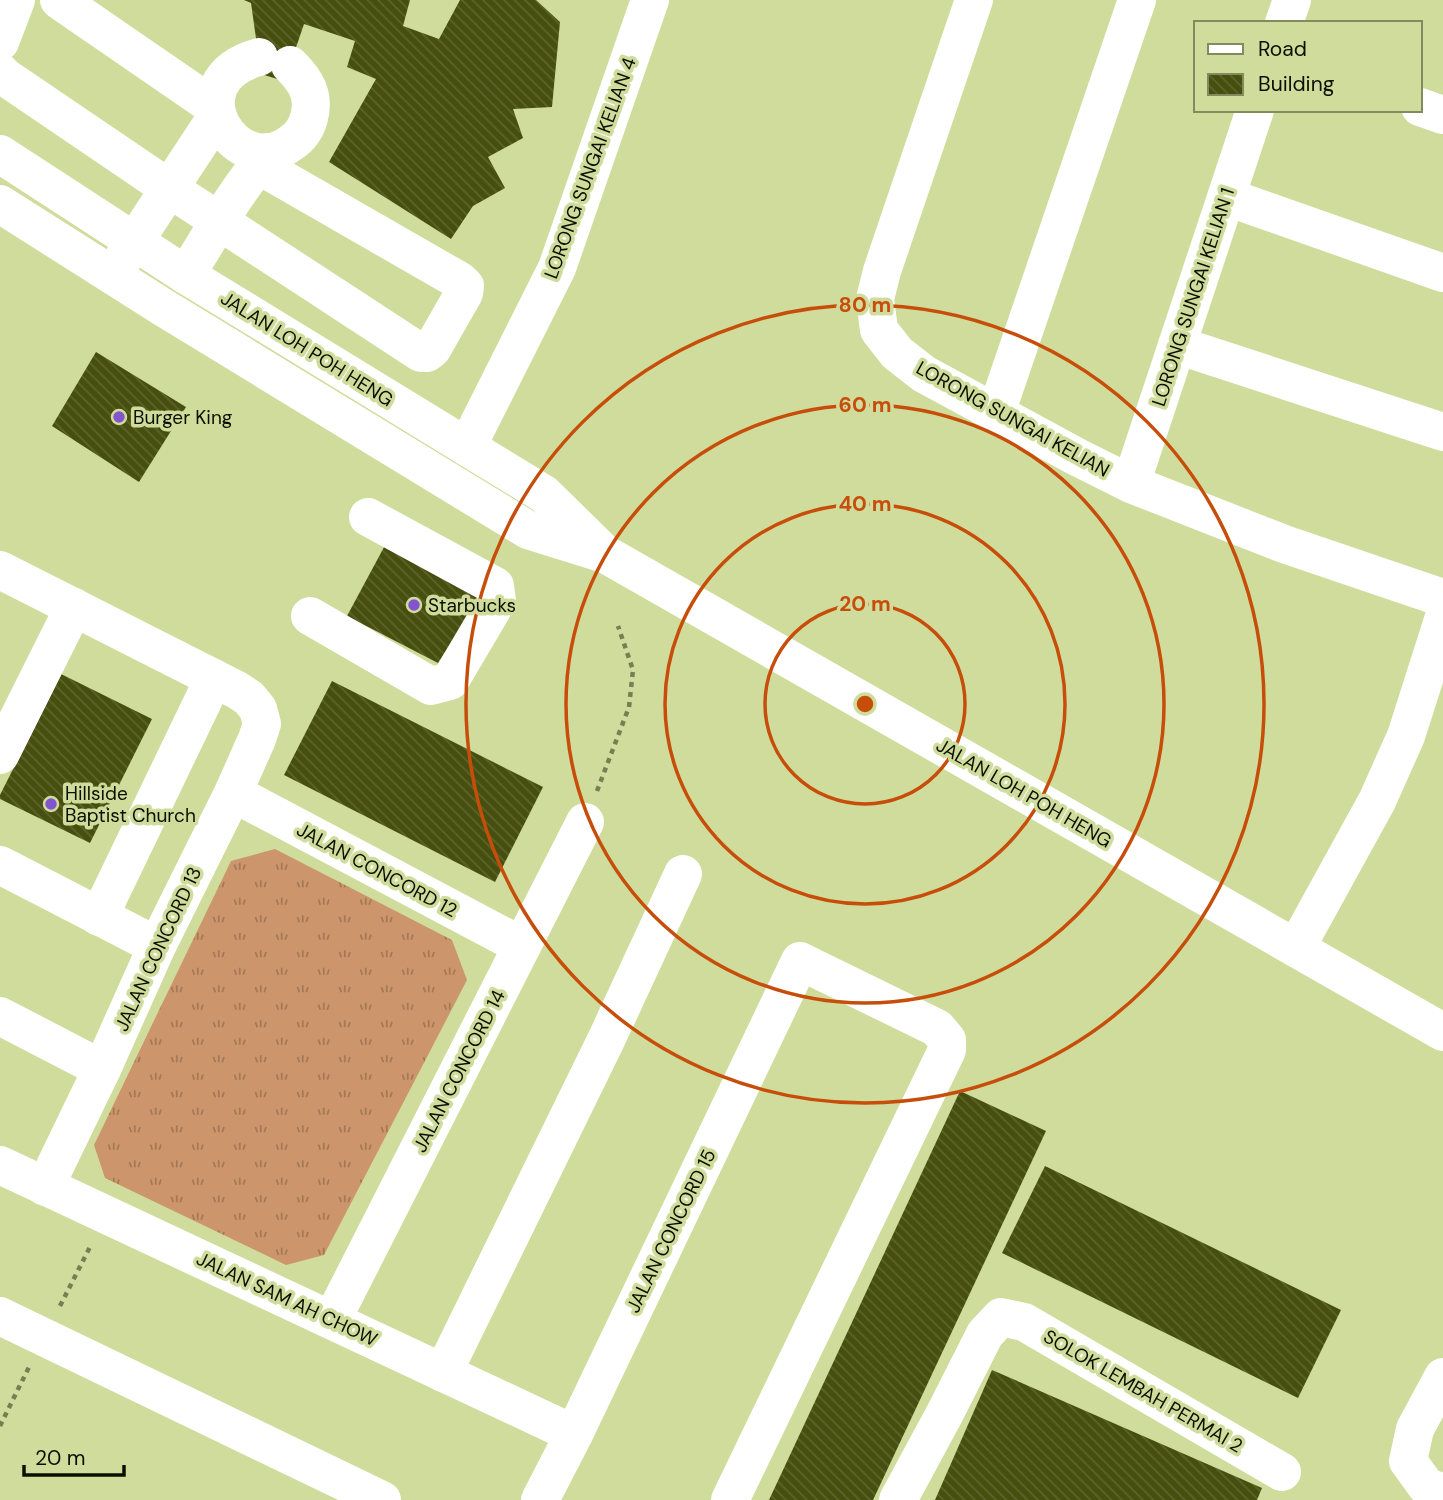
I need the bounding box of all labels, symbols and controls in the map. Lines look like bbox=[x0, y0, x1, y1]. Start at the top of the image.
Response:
legend bbox=[1194, 21, 1422, 112]
text: Road bbox=[1258, 35, 1307, 63]
street label: LORONG SUNGAI KELIAN 4 bbox=[538, 54, 642, 282]
text: Building bbox=[1258, 70, 1335, 98]
street label: LORONG SUNGAI KELIAN 1 bbox=[1146, 185, 1240, 409]
street label: JALAN LOH POH HENG bbox=[216, 286, 398, 412]
text: 80 m bbox=[839, 291, 891, 319]
street label: LORONG SUNGAI KELIAN bbox=[912, 355, 1114, 483]
text: 60 m bbox=[839, 391, 891, 419]
place label: Burger King bbox=[133, 405, 233, 430]
marker: Burger King bbox=[111, 409, 127, 425]
text: 40 m bbox=[838, 490, 892, 518]
text: 20 m bbox=[839, 590, 891, 618]
place label: Starbucks bbox=[428, 593, 516, 618]
marker: Starbucks bbox=[406, 597, 422, 613]
centre of rings bbox=[853, 692, 877, 716]
street label: JALAN LOH POH HENG bbox=[932, 732, 1116, 854]
place label: Hillside Baptist Church bbox=[65, 781, 196, 828]
marker: Hillside Baptist Church bbox=[43, 796, 59, 812]
street label: JALAN CONCORD 12 bbox=[292, 817, 462, 923]
street label: JALAN CONCORD 13 bbox=[109, 863, 207, 1035]
street label: JALAN CONCORD 14 bbox=[407, 986, 511, 1156]
street label: JALAN CONCORD 15 bbox=[621, 1145, 721, 1317]
street label: JALAN SAM AH CHOW bbox=[193, 1246, 381, 1352]
street label: SOLOK LEMBAH PERMAI 2 bbox=[1039, 1324, 1247, 1458]
scale bar bbox=[24, 1434, 124, 1478]
text: 20 m bbox=[35, 1444, 86, 1472]

